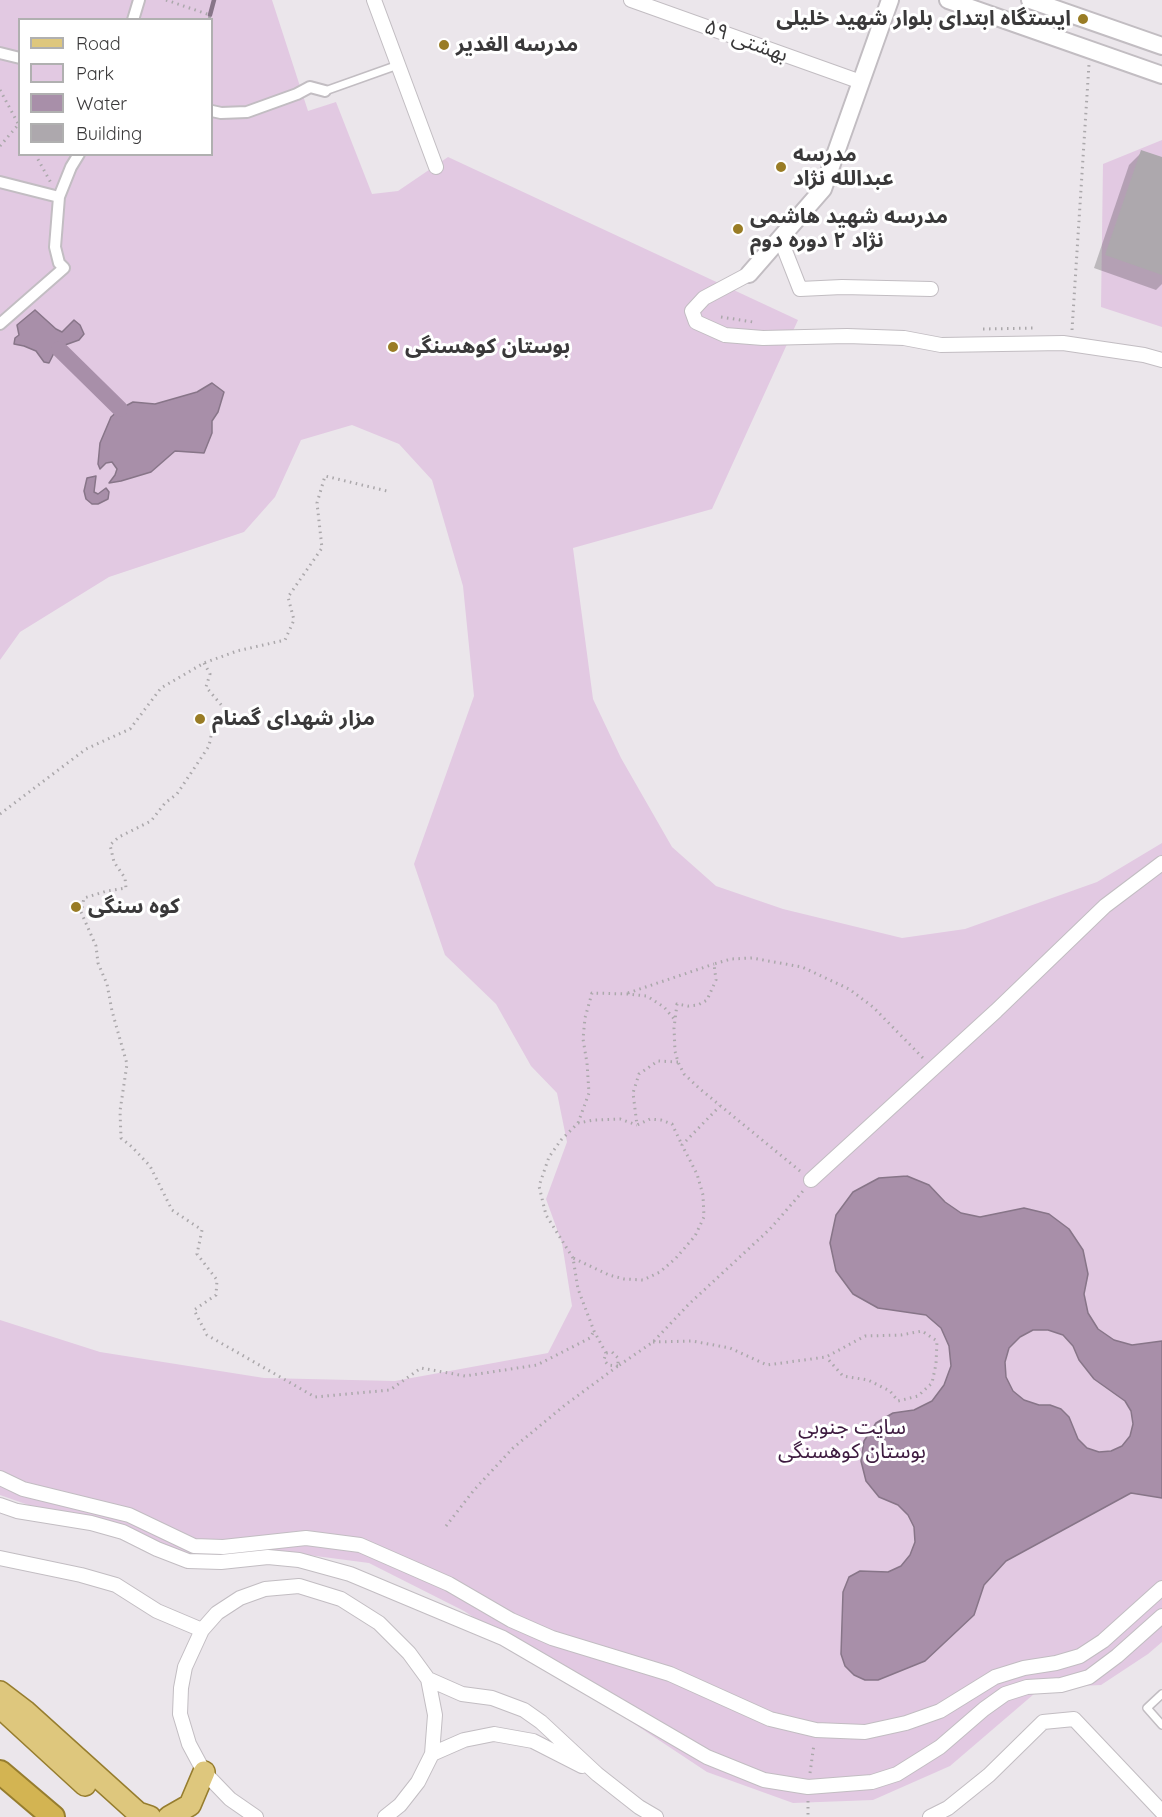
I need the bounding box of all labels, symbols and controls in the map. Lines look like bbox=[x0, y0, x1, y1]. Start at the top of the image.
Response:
place label: ایستگاه ابتدای بلوار شهید خلیلی bbox=[776, 6, 1071, 32]
marker: ایستگاه ابتدای بلوار شهید خلیلی bbox=[1076, 12, 1090, 26]
street label: بهشتی ۵۹ bbox=[701, 14, 791, 68]
legend bbox=[18, 18, 213, 156]
text: Road bbox=[76, 32, 121, 55]
place label: مدرسه الغدیر bbox=[456, 32, 578, 58]
marker: مدرسه الغدیر bbox=[437, 38, 451, 52]
text: Park bbox=[76, 62, 114, 85]
text: Water bbox=[76, 92, 127, 115]
text: Building bbox=[76, 122, 142, 145]
place label: مدرسه عبدالله نژاد bbox=[793, 142, 894, 192]
marker: مدرسه عبدالله نژاد bbox=[774, 160, 788, 174]
place label: مدرسه شهید هاشمی نژاد ۲ دوره دوم bbox=[750, 204, 948, 254]
marker: مدرسه شهید هاشمی نژاد ۲ دوره دوم bbox=[731, 222, 745, 236]
place label: بوستان کوهسنگی bbox=[405, 334, 570, 360]
marker: بوستان کوهسنگی bbox=[386, 340, 400, 354]
place label: مزار شهدای گمنام bbox=[212, 706, 375, 732]
marker: مزار شهدای گمنام bbox=[193, 712, 207, 726]
place label: کوه سنگی bbox=[88, 894, 180, 920]
marker: کوه سنگی bbox=[69, 900, 83, 914]
park label: سایت جنوبی بوستان کوهسنگی bbox=[778, 1415, 926, 1465]

